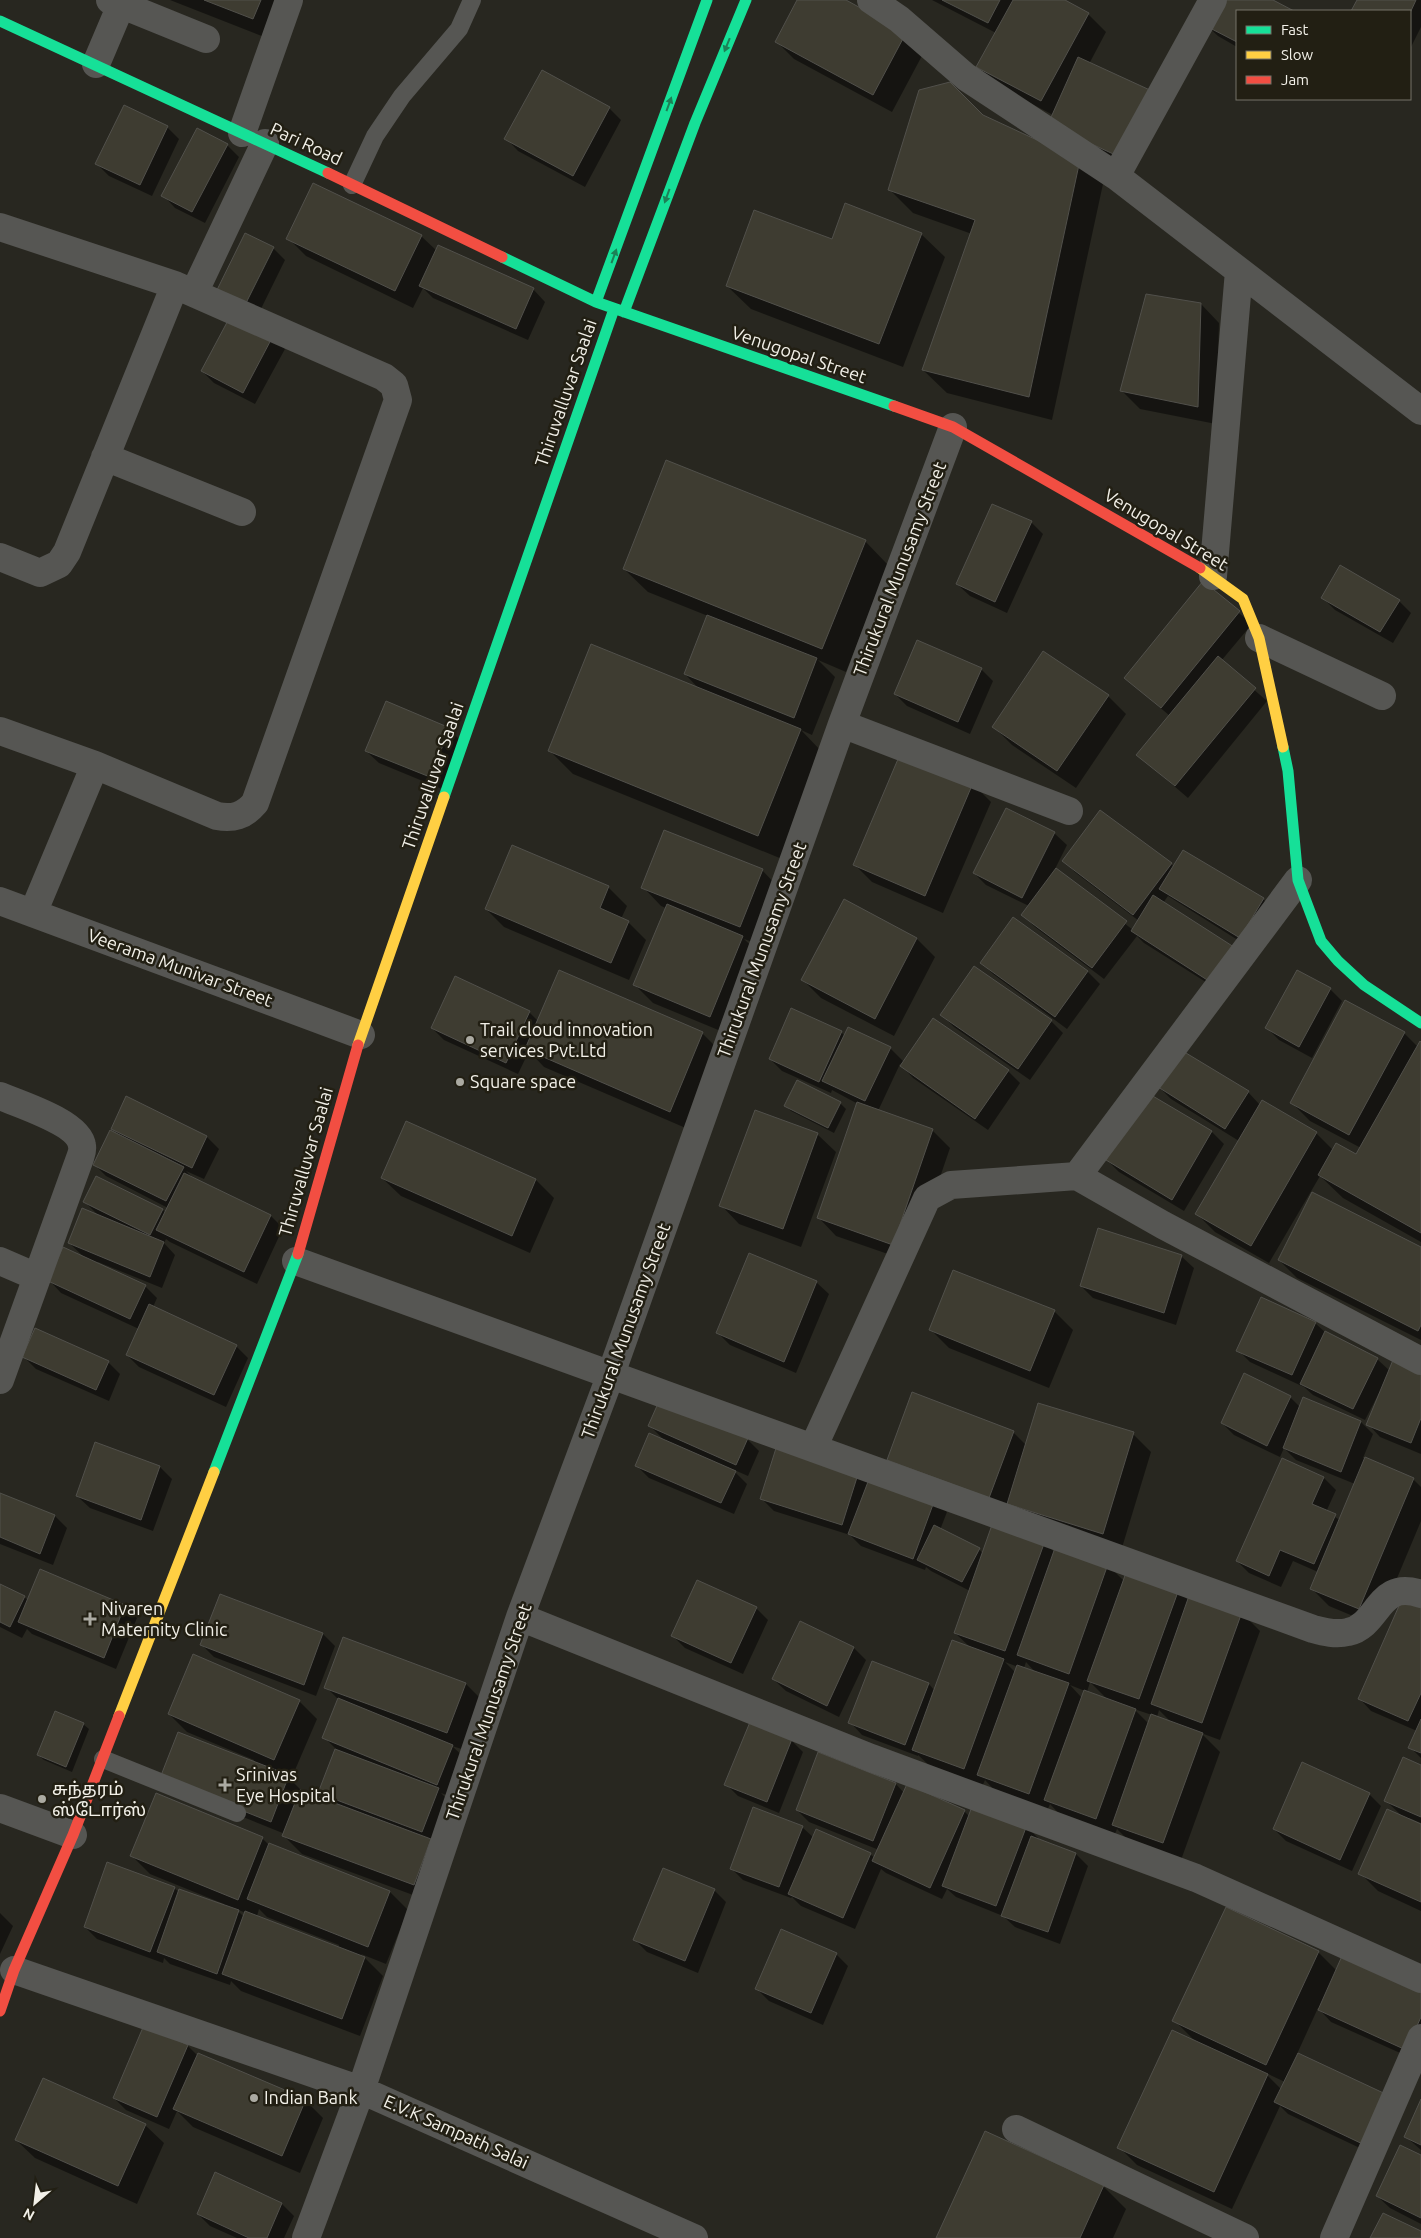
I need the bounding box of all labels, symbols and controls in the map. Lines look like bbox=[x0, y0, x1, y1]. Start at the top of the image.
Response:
legend bbox=[1236, 10, 1411, 100]
text: Fast bbox=[1281, 21, 1309, 38]
one-way arrow bbox=[723, 38, 731, 53]
text: Slow bbox=[1281, 46, 1314, 63]
text: Jam bbox=[1281, 71, 1309, 88]
one-way arrow bbox=[666, 96, 673, 111]
street label: Pari Road bbox=[267, 118, 345, 168]
one-way arrow bbox=[663, 189, 671, 204]
one-way arrow bbox=[611, 249, 618, 264]
street label: Thiruvalluvar Saalai bbox=[530, 316, 600, 469]
street label: Venugopal Street bbox=[729, 322, 869, 386]
street label: Thirukural Munusamy Street bbox=[849, 459, 949, 679]
street label: Venugopal Street bbox=[1101, 484, 1232, 574]
street label: Thiruvalluvar Saalai bbox=[397, 699, 467, 852]
street label: Thirukural Munusamy Street bbox=[713, 839, 809, 1060]
street label: Veerama Munivar Street bbox=[85, 924, 276, 1010]
place label: Trail cloud innovation services Pvt.Ltd bbox=[480, 1019, 653, 1060]
marker: Trail cloud innovation services Pvt.Ltd bbox=[464, 1034, 476, 1046]
place label: Square space bbox=[470, 1071, 576, 1091]
marker: Square space bbox=[454, 1076, 466, 1088]
street label: Thiruvalluvar Saalai bbox=[274, 1085, 336, 1239]
street label: Thirukural Munusamy Street bbox=[577, 1220, 673, 1441]
place label: Nivaren Maternity Clinic bbox=[101, 1598, 227, 1639]
street label: Thirukural Munusamy Street bbox=[441, 1601, 535, 1823]
marker: Nivaren Maternity Clinic bbox=[83, 1612, 97, 1626]
place label: Srinivas Eye Hospital bbox=[236, 1764, 336, 1805]
place label: சுந்தரம் ஸ்டோர்ஸ் bbox=[52, 1778, 146, 1820]
marker: Srinivas Eye Hospital bbox=[218, 1778, 232, 1792]
marker: சுந்தரம் ஸ்டோர்ஸ் bbox=[36, 1793, 48, 1805]
place label: Indian Bank bbox=[264, 2087, 358, 2107]
street label: E.V.K Sampath Salai bbox=[381, 2090, 532, 2172]
marker: Indian Bank bbox=[248, 2092, 260, 2104]
north arrow bbox=[10, 2178, 60, 2228]
text: N bbox=[21, 2205, 37, 2224]

